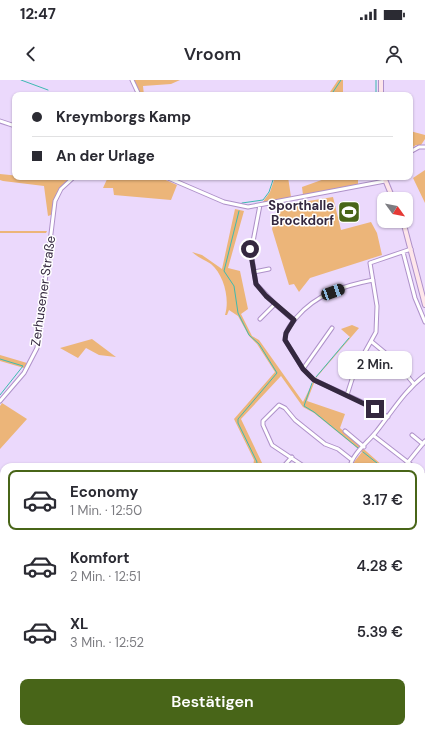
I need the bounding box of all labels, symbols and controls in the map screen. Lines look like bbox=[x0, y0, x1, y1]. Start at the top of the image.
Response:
text: 12:47 bbox=[20, 4, 56, 24]
text: Vroom bbox=[184, 42, 241, 66]
icon: back bbox=[20, 43, 42, 65]
icon: person bbox=[383, 43, 405, 65]
text: Kreymborgs Kamp bbox=[56, 107, 191, 127]
text: An der Urlage bbox=[56, 146, 155, 166]
north arrow bbox=[377, 192, 413, 228]
map controls bbox=[377, 192, 413, 228]
place label: Sporthalle Brockdorf bbox=[268, 197, 334, 229]
sports icon: Sporthalle Brockdorf bbox=[336, 199, 362, 225]
street label: Zerhusener Straße bbox=[27, 235, 59, 347]
route start bbox=[241, 240, 259, 258]
car bbox=[320, 282, 346, 302]
callout: 2 Min. bbox=[338, 351, 412, 379]
text: 2 Min. bbox=[357, 356, 393, 373]
route end bbox=[366, 400, 384, 418]
icon: car bbox=[22, 482, 58, 518]
text: Economy bbox=[70, 482, 138, 502]
text: 3.17 € bbox=[362, 490, 403, 510]
text: 1 Min. · 12:50 bbox=[70, 502, 142, 519]
icon: car bbox=[22, 548, 58, 584]
text: Komfort bbox=[70, 548, 129, 568]
text: 4.28 € bbox=[357, 556, 403, 576]
text: 2 Min. · 12:51 bbox=[70, 568, 141, 585]
icon: car bbox=[22, 614, 58, 650]
text: XL bbox=[70, 614, 88, 634]
text: 5.39 € bbox=[357, 622, 403, 642]
text: 3 Min. · 12:52 bbox=[70, 634, 144, 651]
button: Bestätigen bbox=[20, 679, 405, 725]

